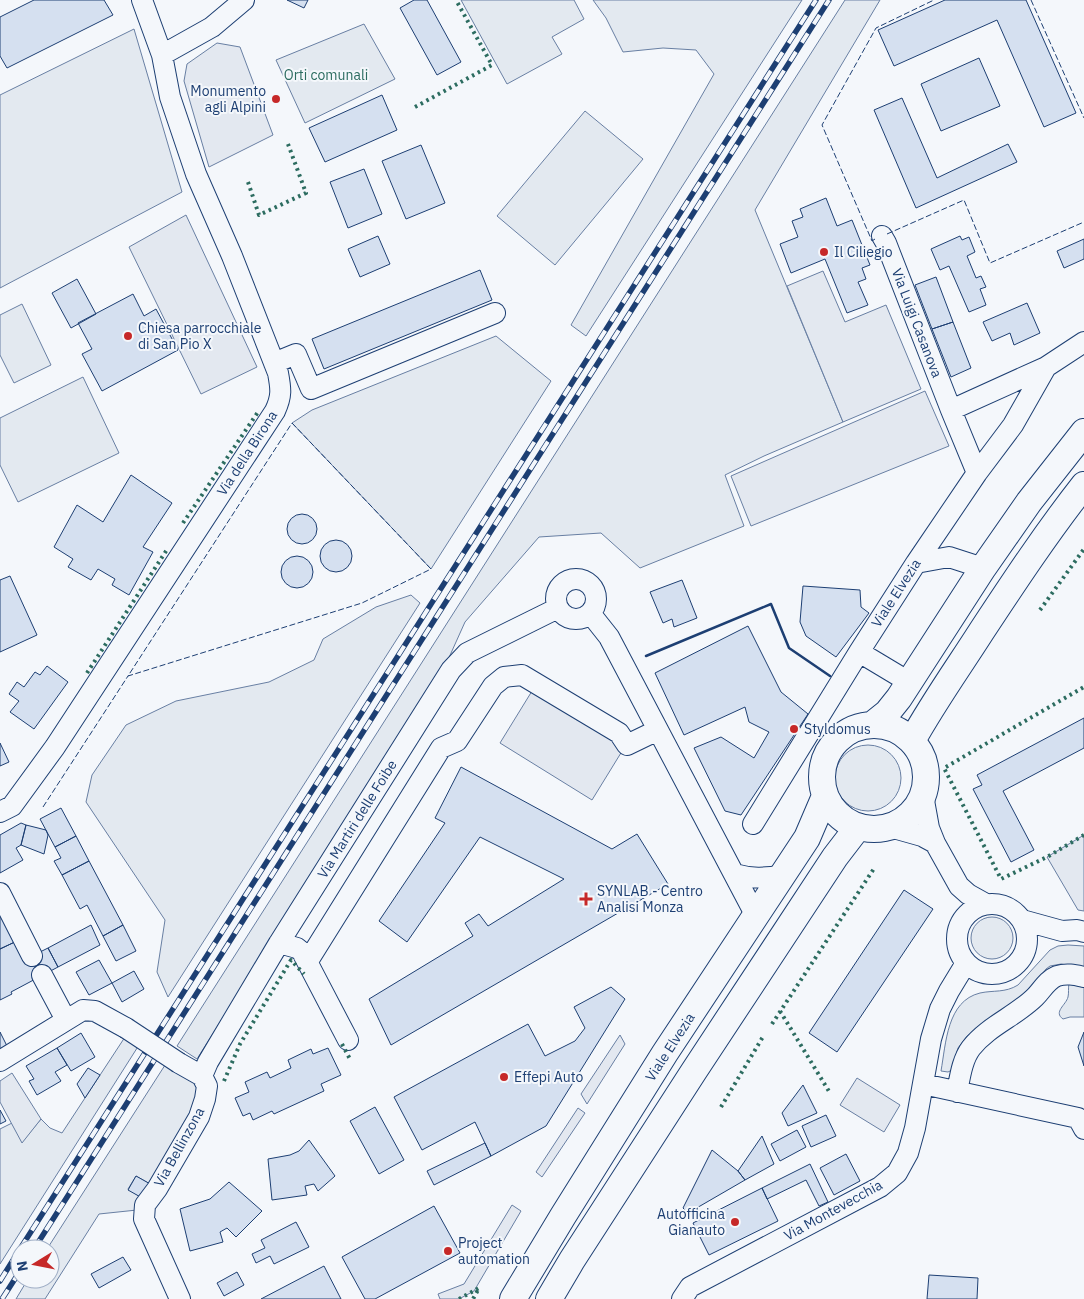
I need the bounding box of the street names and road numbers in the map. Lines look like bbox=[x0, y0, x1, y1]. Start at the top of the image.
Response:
street label: Via Luigi Casanova bbox=[888, 266, 946, 381]
street label: Via della Birona bbox=[213, 407, 281, 499]
street label: Viale Elvezia bbox=[867, 555, 925, 631]
street label: Via Martiri delle Foibe bbox=[313, 756, 401, 882]
street label: Viale Elvezia bbox=[641, 1009, 699, 1085]
street label: Via Bellinzona bbox=[150, 1104, 209, 1190]
street label: Via Montevecchia bbox=[781, 1175, 886, 1244]

